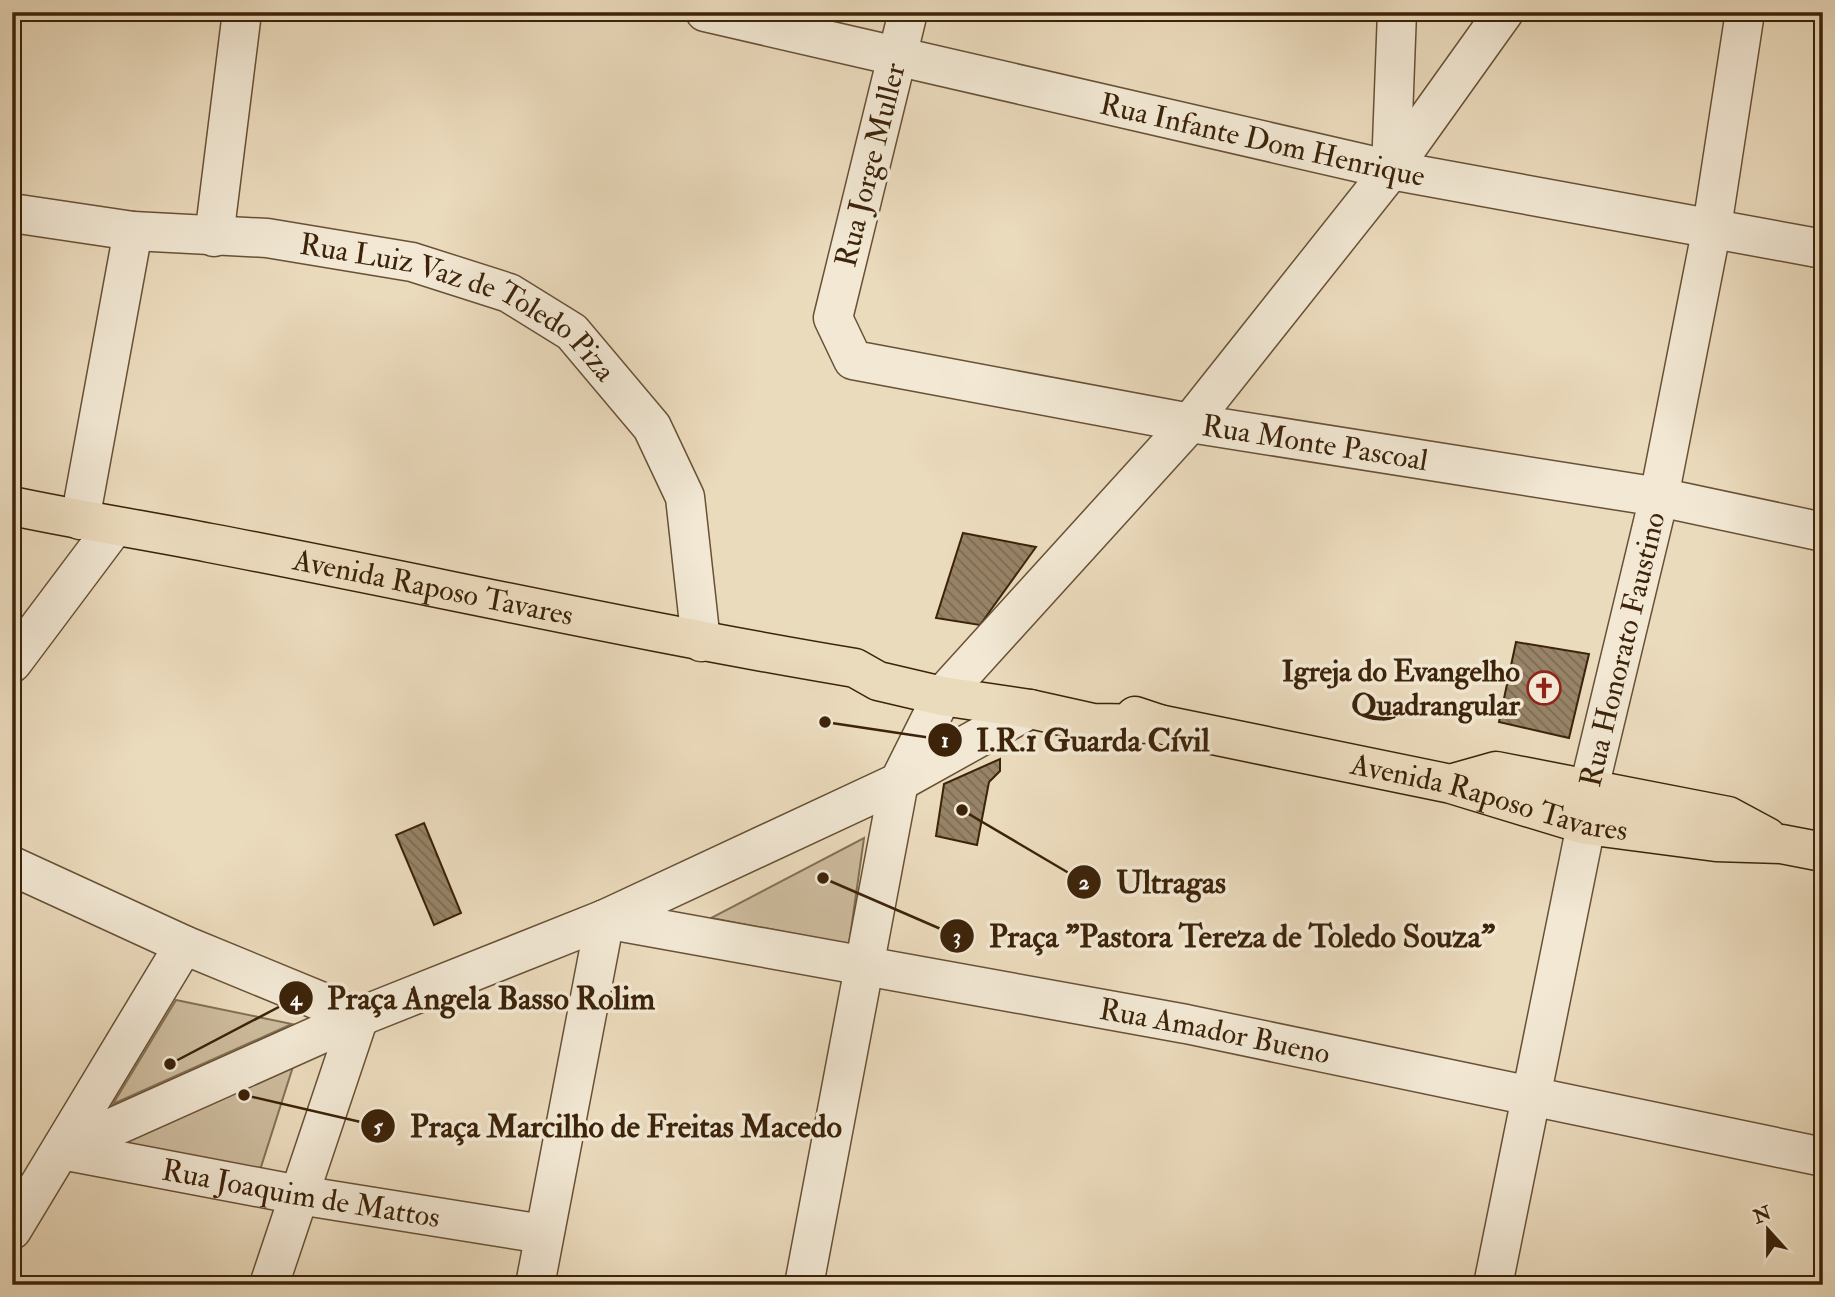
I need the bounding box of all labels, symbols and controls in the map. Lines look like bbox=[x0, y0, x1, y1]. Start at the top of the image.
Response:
street label: Rua Jorge Muller bbox=[827, 59, 914, 271]
street label: Rua Infante Dom Henrique bbox=[1096, 86, 1428, 195]
street label: Rua Luiz Vaz de Toledo Piza bbox=[297, 226, 624, 389]
street label: Rua Monte Pascoal bbox=[1199, 407, 1431, 479]
street label: Rua Honorato Faustino bbox=[1572, 508, 1674, 791]
street label: Avenida Raposo Tavares bbox=[289, 541, 576, 634]
place label: Igreja do Evangelho Quadrangular bbox=[1282, 653, 1521, 724]
church icon: Igreja do Evangelho Quadrangular bbox=[1525, 669, 1563, 707]
callout: I.R.1 Guarda Cívil bbox=[928, 713, 1224, 766]
text: I.R.1 Guarda Cívil bbox=[976, 721, 1210, 761]
text: 1 bbox=[941, 727, 949, 754]
street label: Avenida Raposo Tavares bbox=[1346, 746, 1630, 849]
callout: Ultragas bbox=[1067, 855, 1240, 908]
text: Ultragas bbox=[1116, 863, 1226, 903]
text: 2 bbox=[1079, 869, 1090, 896]
callout: Praça "Pastora Tereza de Toledo Souza" bbox=[940, 909, 1509, 962]
text: Praça "Pastora Tereza de Toledo Souza" bbox=[989, 917, 1495, 957]
text: 3 bbox=[953, 923, 961, 950]
callout: Praça Angela Basso Rolim bbox=[278, 971, 669, 1024]
text: Praça Angela Basso Rolim bbox=[327, 979, 655, 1019]
text: 4 bbox=[289, 985, 303, 1012]
street label: Rua Amador Bueno bbox=[1096, 991, 1333, 1073]
callout: Praça Marcilho de Freitas Macedo bbox=[361, 1099, 856, 1152]
text: Praça Marcilho de Freitas Macedo bbox=[410, 1107, 842, 1147]
text: 5 bbox=[373, 1113, 383, 1140]
street label: Rua Joaquim de Mattos bbox=[159, 1151, 443, 1236]
north arrow bbox=[1734, 1196, 1804, 1266]
text: N bbox=[1749, 1200, 1775, 1230]

